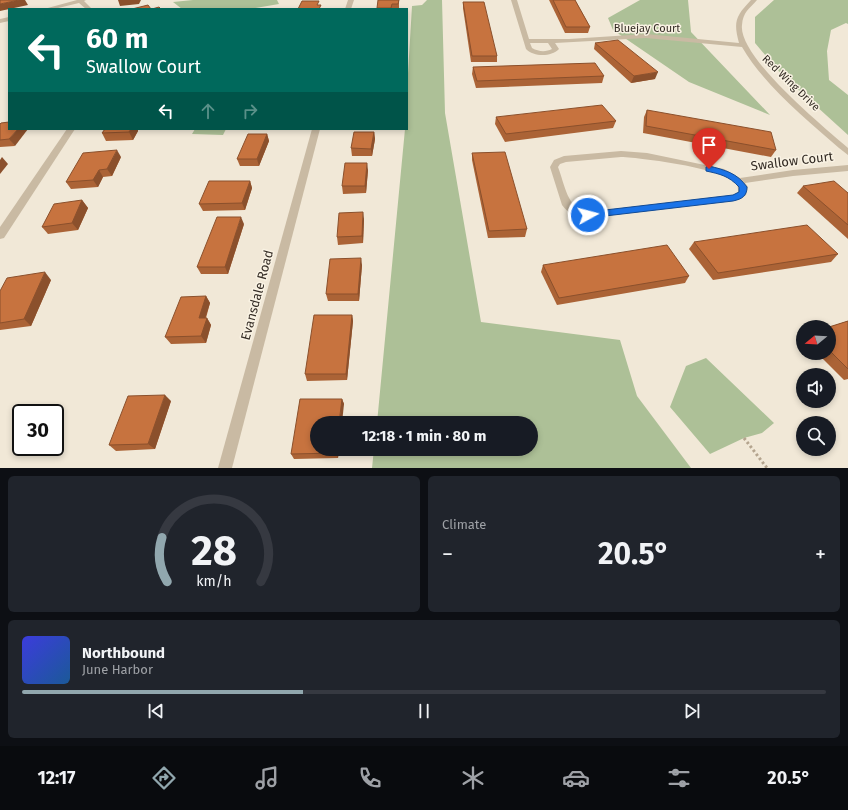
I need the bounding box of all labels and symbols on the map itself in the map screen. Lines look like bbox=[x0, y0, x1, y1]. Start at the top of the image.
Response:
street label: Bluejay Court bbox=[614, 22, 680, 35]
street label: Red Wing Drive bbox=[759, 52, 823, 114]
pin bbox=[692, 128, 726, 169]
street label: Swallow Court bbox=[750, 148, 834, 174]
position arrow bbox=[567, 194, 609, 236]
street label: Evansdale Road bbox=[238, 248, 276, 342]
north arrow bbox=[796, 320, 836, 360]
speed limit sign: 30 bbox=[12, 404, 64, 456]

